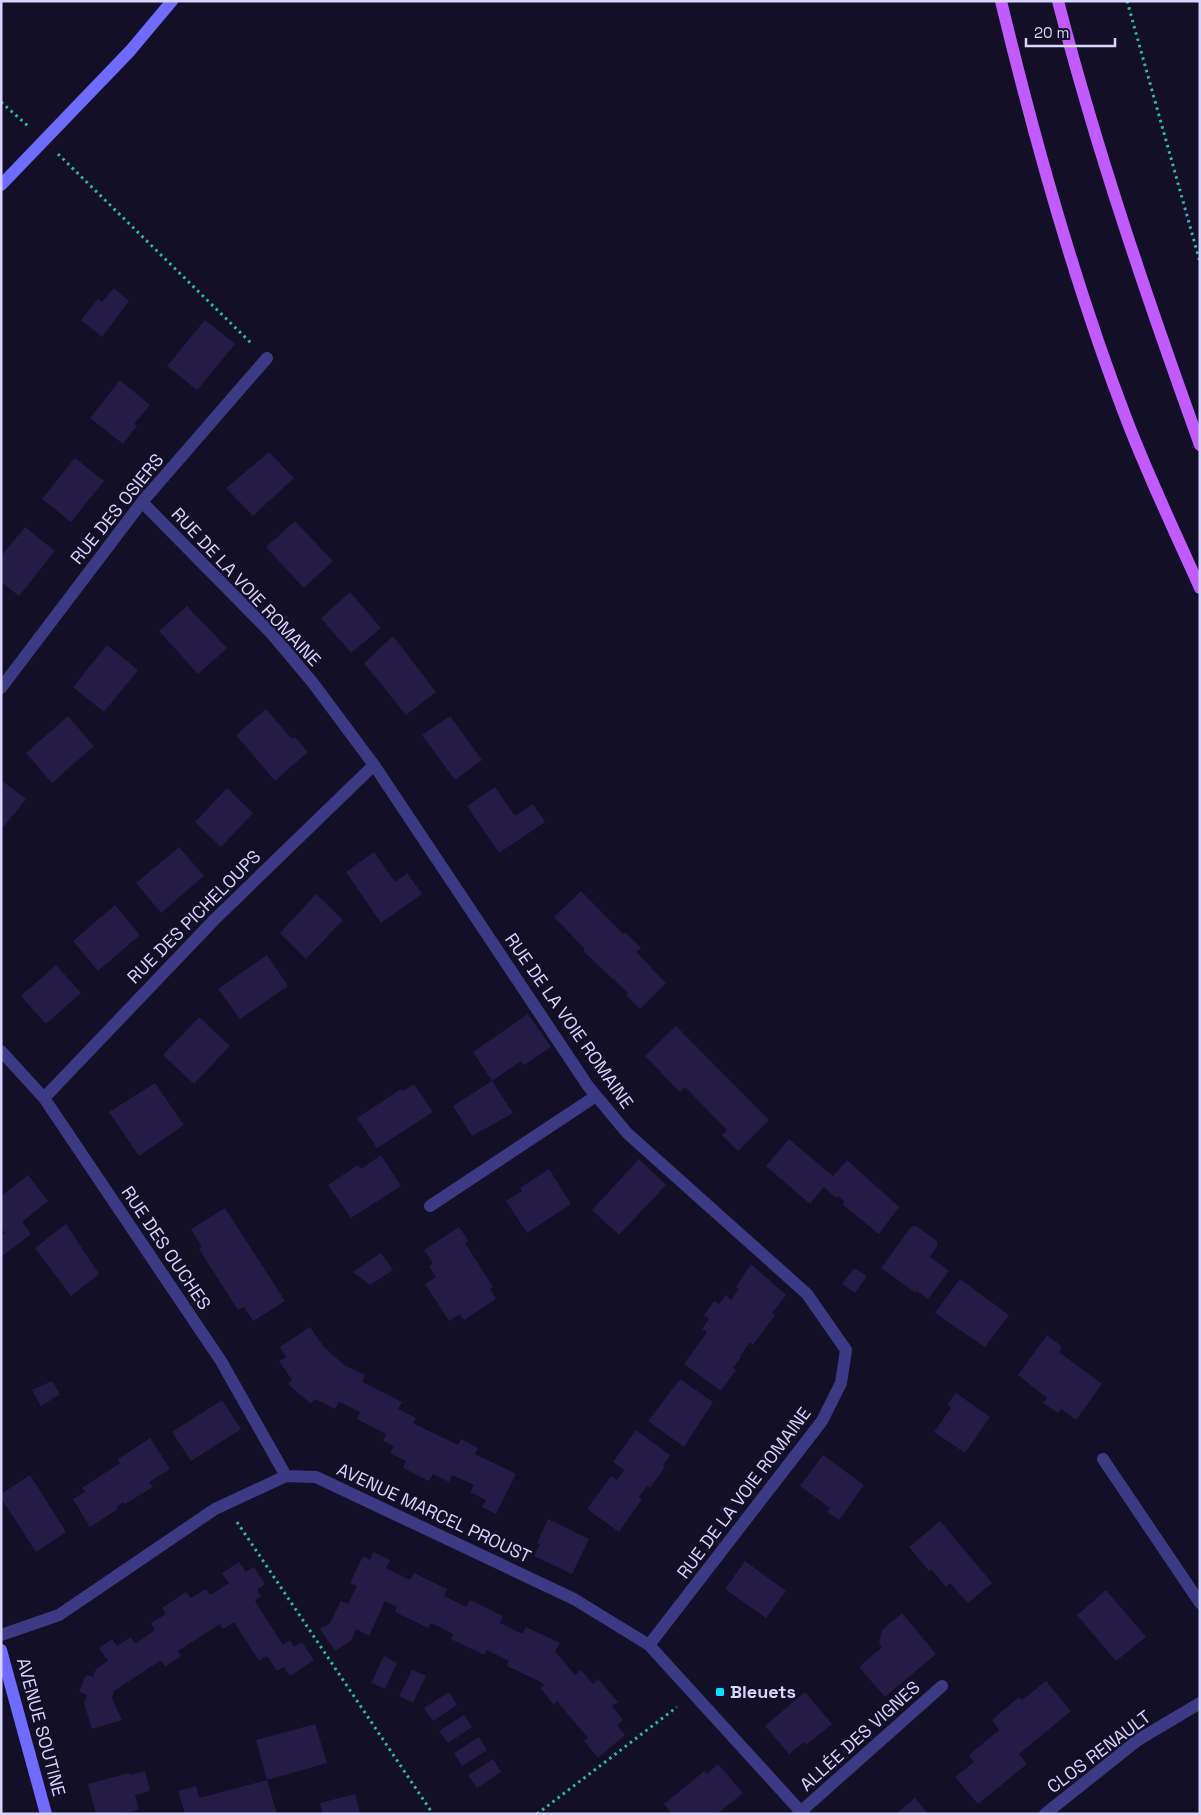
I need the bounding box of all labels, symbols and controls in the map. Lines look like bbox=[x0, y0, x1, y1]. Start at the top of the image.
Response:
scale bar bbox=[1026, 15, 1115, 47]
text: 20 m bbox=[1034, 23, 1069, 42]
street label: RUE DES OSIERS bbox=[65, 449, 168, 569]
street label: RUE DE LA VOIE ROMAINE bbox=[167, 502, 326, 671]
street label: RUE DES PICHELOUPS bbox=[122, 845, 265, 988]
street label: RUE DE LA VOIE ROMAINE bbox=[500, 929, 639, 1113]
street label: RUE DES OUCHES bbox=[117, 1181, 216, 1314]
street label: RUE DE LA VOIE ROMAINE bbox=[672, 1402, 816, 1583]
street label: AVENUE MARCEL PROUST bbox=[333, 1457, 535, 1568]
street label: AVENUE SOUTINE bbox=[12, 1655, 71, 1799]
street label: ALLÉE DES VIGNES bbox=[795, 1676, 925, 1796]
place label: Bleuets bbox=[730, 1680, 796, 1703]
marker: Bleuets bbox=[714, 1686, 726, 1698]
street label: CLOS RENAULT bbox=[1042, 1705, 1155, 1798]

